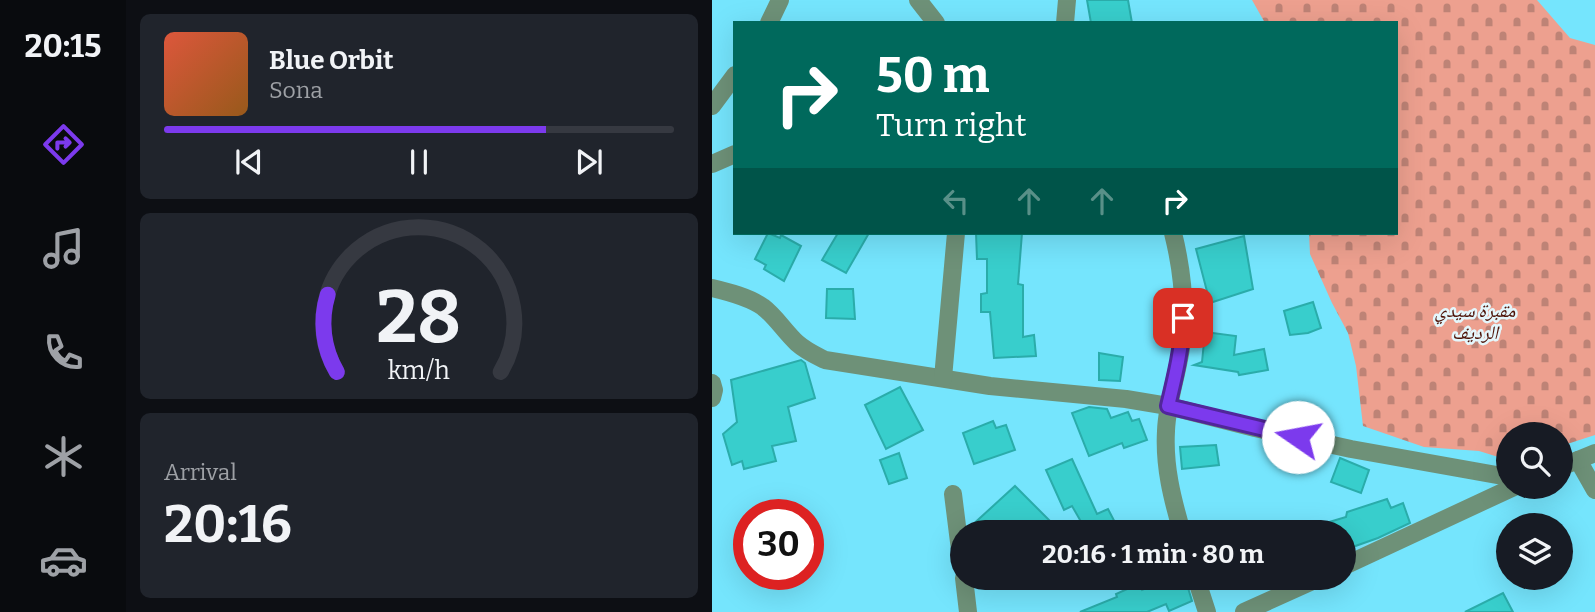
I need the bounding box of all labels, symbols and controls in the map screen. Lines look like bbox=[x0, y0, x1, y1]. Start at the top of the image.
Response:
text: 20:15 bbox=[24, 27, 102, 65]
text: Blue Orbit bbox=[269, 45, 393, 76]
text: 50 m bbox=[876, 46, 989, 105]
icon: right bbox=[761, 49, 852, 140]
text: Sona bbox=[269, 76, 323, 104]
text: Turn right bbox=[876, 106, 1027, 144]
icon: directions bbox=[39, 120, 88, 169]
icon: previous bbox=[230, 143, 268, 181]
icon: pause bbox=[400, 143, 438, 181]
icon: next bbox=[570, 143, 608, 181]
icon: left bbox=[937, 182, 975, 220]
icon: ahead bbox=[1010, 182, 1048, 220]
icon: ahead bbox=[1083, 182, 1121, 220]
icon: right bbox=[1156, 182, 1194, 220]
icon: music bbox=[39, 224, 88, 273]
text: 28 bbox=[377, 274, 461, 361]
pin bbox=[1153, 288, 1213, 348]
icon: arrive bbox=[1164, 299, 1202, 337]
park label: مقبرة سيدي الرديف bbox=[1435, 299, 1516, 344]
icon: phone bbox=[39, 328, 88, 377]
text: km/h bbox=[388, 356, 450, 386]
position arrow bbox=[1261, 400, 1335, 474]
map controls bbox=[1496, 422, 1573, 590]
button: search bbox=[1496, 422, 1573, 499]
icon: climate bbox=[39, 432, 88, 481]
text: Arrival bbox=[164, 458, 237, 486]
text: 20:16 bbox=[164, 493, 292, 556]
speed limit sign: 30 bbox=[733, 499, 824, 590]
button: layers bbox=[1496, 513, 1573, 590]
icon: car bbox=[39, 536, 88, 585]
text: 20:16 · 1 min · 80 m bbox=[1042, 539, 1264, 570]

